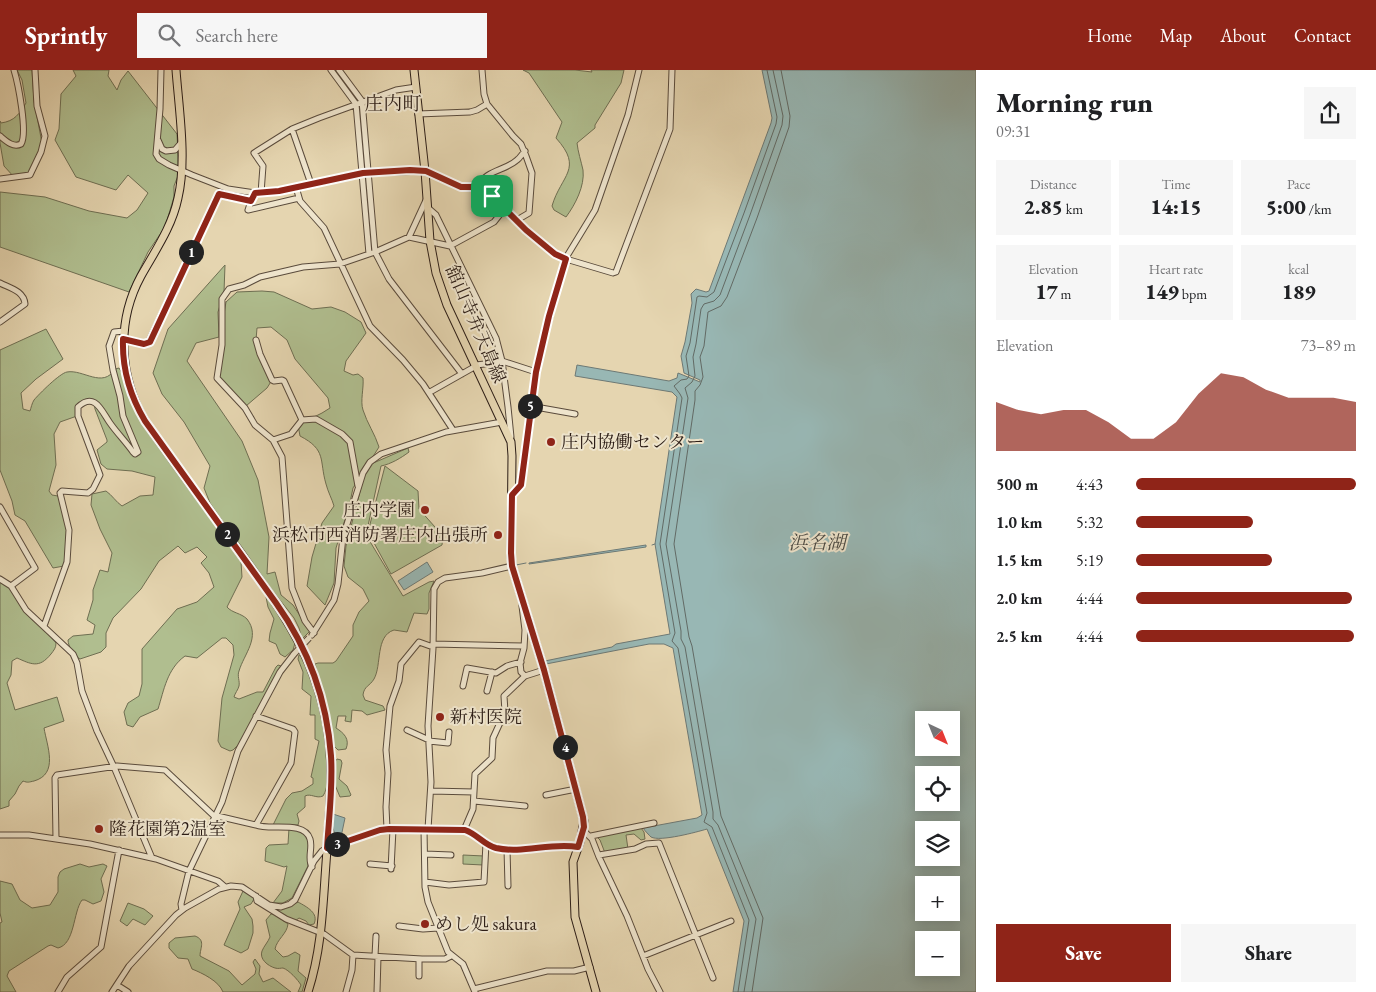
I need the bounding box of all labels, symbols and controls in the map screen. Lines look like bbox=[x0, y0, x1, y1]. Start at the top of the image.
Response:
search box bbox=[137, 13, 487, 58]
text: Sprintly bbox=[25, 20, 107, 51]
icon: search bbox=[155, 21, 183, 49]
text: Search here bbox=[195, 23, 278, 48]
text: Home bbox=[1087, 24, 1132, 47]
text: Map bbox=[1160, 24, 1192, 47]
text: About bbox=[1220, 24, 1266, 47]
text: Contact bbox=[1294, 24, 1351, 47]
text: Morning run bbox=[996, 84, 1153, 120]
button: share bbox=[1304, 87, 1356, 139]
district label: 庄内町 bbox=[364, 91, 422, 116]
text: 09:31 bbox=[996, 121, 1031, 142]
pin bbox=[471, 175, 513, 217]
text: Distance bbox=[1030, 175, 1077, 193]
text: Time bbox=[1161, 175, 1191, 193]
text: Pace bbox=[1287, 175, 1310, 193]
icon: arrive bbox=[478, 182, 506, 210]
text: 2.85 bbox=[1024, 193, 1063, 220]
text: 14:15 bbox=[1150, 193, 1202, 220]
text: 5:00 bbox=[1266, 193, 1306, 220]
text: km bbox=[1063, 200, 1083, 218]
text: /km bbox=[1306, 200, 1332, 218]
pin: 1 bbox=[178, 240, 204, 264]
text: 1 bbox=[188, 243, 195, 261]
text: Elevation bbox=[1028, 260, 1079, 278]
text: Heart rate bbox=[1149, 260, 1203, 278]
text: kcal bbox=[1288, 260, 1309, 278]
street label: 舘山寺弁天島線 bbox=[441, 261, 512, 386]
text: 17 bbox=[1035, 278, 1058, 305]
text: 149 bbox=[1145, 278, 1179, 305]
text: 189 bbox=[1282, 278, 1316, 305]
text: m bbox=[1058, 285, 1072, 303]
text: bpm bbox=[1179, 285, 1207, 303]
text: Elevation bbox=[996, 335, 1054, 356]
text: 73–89 m bbox=[1301, 335, 1356, 356]
pin: 5 bbox=[518, 394, 542, 418]
text: 5 bbox=[527, 397, 534, 415]
place label: 庄内協働センター bbox=[561, 430, 704, 453]
marker: 庄内協働センター bbox=[545, 436, 557, 448]
text: 500 m bbox=[996, 474, 1038, 495]
text: 4:43 bbox=[1076, 474, 1103, 495]
place label: 庄内学園 bbox=[343, 498, 415, 521]
marker: 庄内学園 bbox=[419, 504, 431, 516]
text: 1.0 km bbox=[996, 512, 1042, 533]
text: 5:32 bbox=[1076, 512, 1103, 533]
pin: 2 bbox=[214, 522, 240, 546]
place label: 浜松市西消防署庄内出張所 bbox=[272, 523, 488, 546]
text: 2 bbox=[224, 525, 231, 543]
marker: 浜松市西消防署庄内出張所 bbox=[492, 529, 504, 541]
water label: 浜名湖 bbox=[788, 530, 848, 555]
text: 1.5 km bbox=[996, 550, 1042, 571]
text: 5:19 bbox=[1076, 550, 1103, 571]
text: 2.0 km bbox=[996, 588, 1042, 609]
text: 4:44 bbox=[1076, 588, 1103, 609]
text: 2.5 km bbox=[996, 626, 1042, 647]
text: 4:44 bbox=[1076, 626, 1103, 647]
place label: 新村医院 bbox=[450, 705, 522, 728]
marker: 新村医院 bbox=[434, 711, 446, 723]
north arrow bbox=[915, 711, 960, 756]
map controls bbox=[915, 711, 960, 976]
pin: 4 bbox=[552, 734, 578, 760]
text: 4 bbox=[562, 738, 569, 756]
button: locate bbox=[915, 766, 960, 811]
place label: 隆花園第2温室 bbox=[109, 817, 226, 840]
button: layers bbox=[915, 821, 960, 866]
marker: 隆花園第2温室 bbox=[93, 823, 105, 835]
pin: 3 bbox=[324, 832, 350, 856]
text: 3 bbox=[334, 835, 341, 853]
button: + bbox=[915, 876, 960, 921]
place label: めし処 sakura bbox=[435, 912, 538, 935]
marker: めし処 sakura bbox=[419, 918, 431, 930]
button: Save bbox=[996, 924, 1171, 982]
button: Share bbox=[1181, 924, 1356, 982]
button: − bbox=[915, 931, 960, 976]

